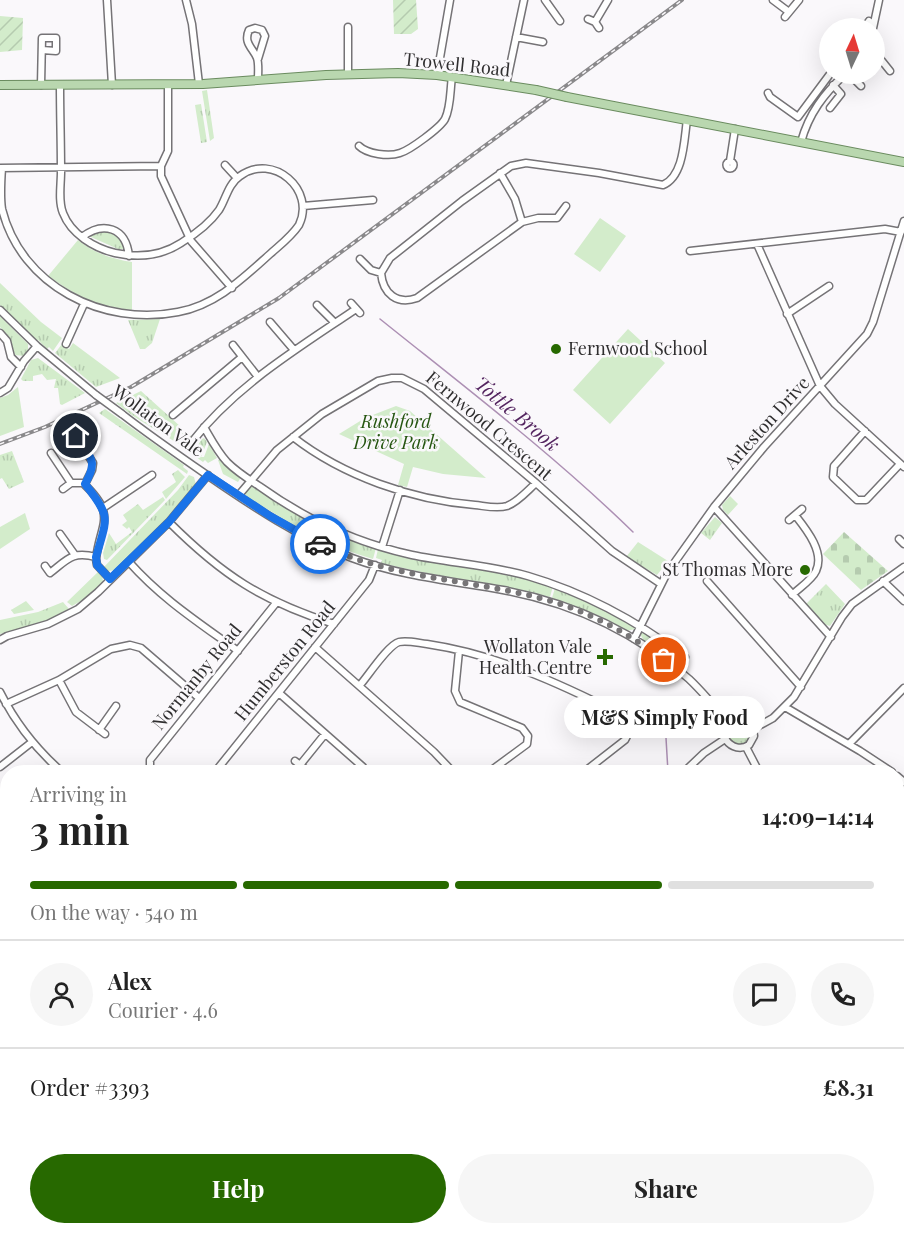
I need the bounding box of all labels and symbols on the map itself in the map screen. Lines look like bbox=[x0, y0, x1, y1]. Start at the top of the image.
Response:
north arrow bbox=[819, 18, 885, 84]
street label: Trowell Road bbox=[403, 46, 512, 82]
place label: Fernwood School bbox=[568, 336, 708, 360]
marker: Fernwood School bbox=[549, 342, 563, 356]
street label: Fernwood Crescent bbox=[421, 365, 558, 486]
water label: Tottle Brook bbox=[470, 369, 566, 457]
street label: Arleston Drive bbox=[718, 371, 814, 474]
street label: Wollaton Vale bbox=[107, 378, 209, 462]
park label: Rushford Drive Park bbox=[353, 409, 438, 454]
pin bbox=[50, 410, 101, 461]
courier bbox=[290, 514, 350, 574]
place label: St Thomas More bbox=[662, 557, 793, 581]
marker: St Thomas More bbox=[798, 563, 812, 577]
street label: Humberston Road bbox=[228, 595, 340, 725]
street label: Normanby Road bbox=[146, 618, 247, 734]
place label: Wollaton Vale Health Centre bbox=[479, 634, 592, 679]
pin bbox=[638, 634, 689, 685]
marker: Wollaton Vale Health Centre bbox=[596, 648, 614, 666]
callout: M&S Simply Food bbox=[564, 696, 764, 738]

